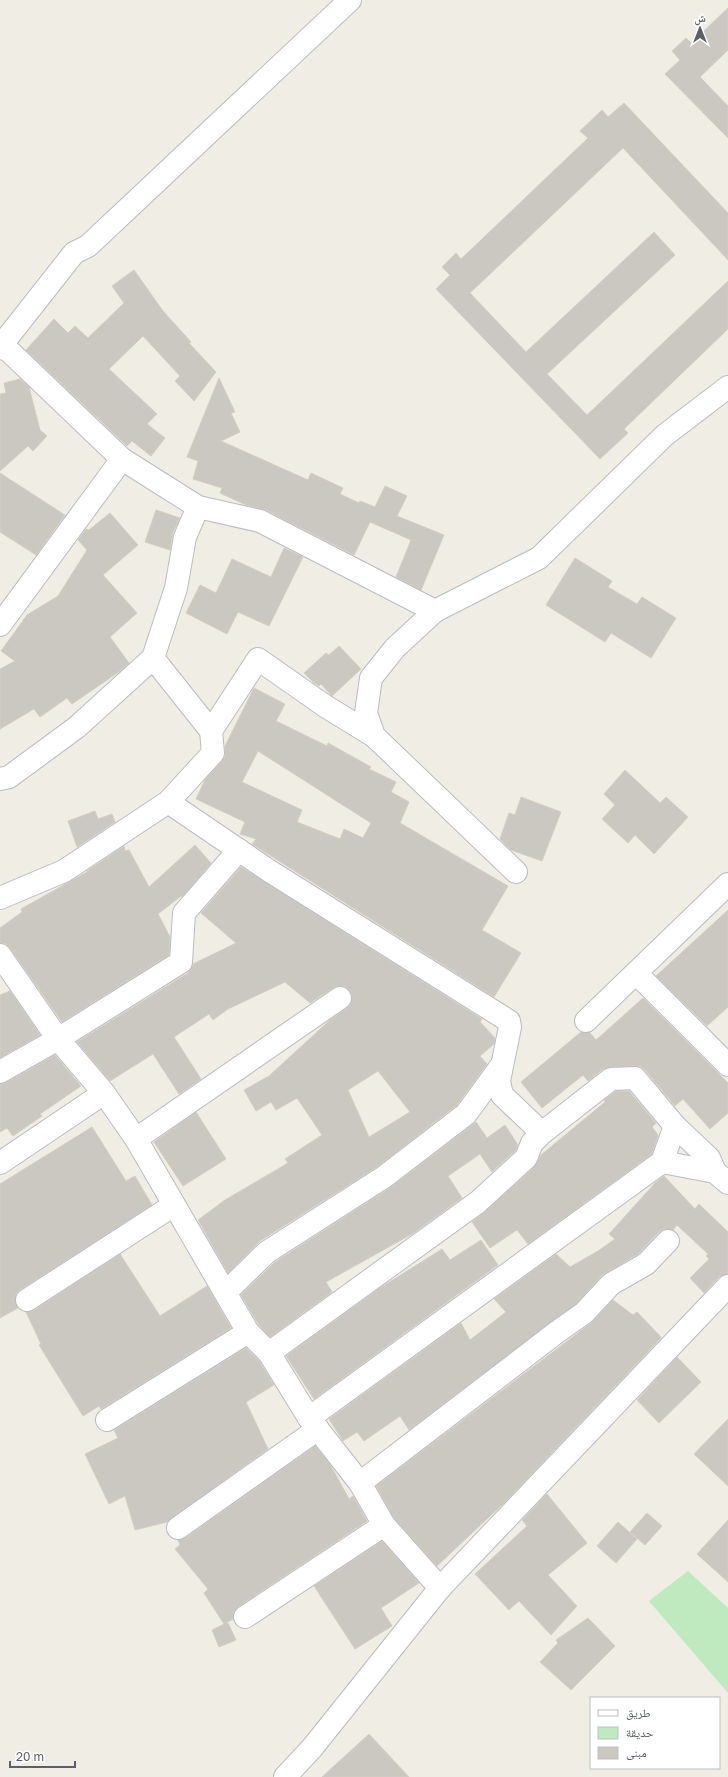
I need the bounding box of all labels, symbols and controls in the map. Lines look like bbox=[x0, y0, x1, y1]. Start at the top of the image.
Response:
north arrow bbox=[680, 8, 720, 48]
text: ش bbox=[694, 11, 706, 26]
legend bbox=[590, 1697, 720, 1769]
text: طريق bbox=[626, 1705, 651, 1720]
text: حديقة bbox=[626, 1725, 654, 1740]
scale bar bbox=[10, 1743, 75, 1769]
text: مبنى bbox=[626, 1745, 647, 1760]
text: 20 m bbox=[16, 1749, 44, 1764]

